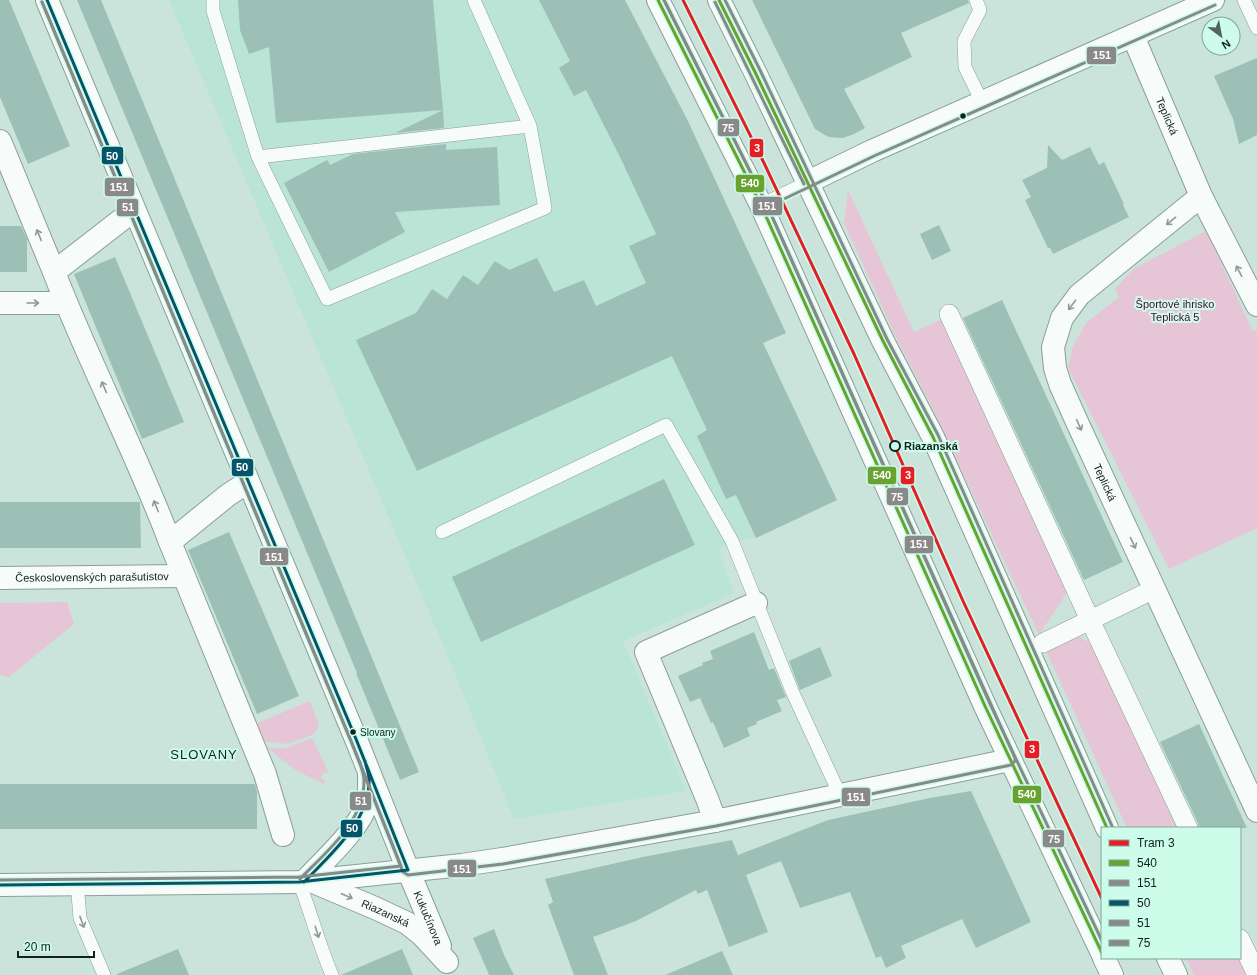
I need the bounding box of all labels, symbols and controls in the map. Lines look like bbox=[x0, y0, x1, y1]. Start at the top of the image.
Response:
north arrow bbox=[1201, 16, 1241, 56]
text: N bbox=[1220, 37, 1233, 52]
line badge: 151 bbox=[1086, 46, 1117, 65]
text: 151 bbox=[1093, 49, 1111, 61]
street label: Teplická bbox=[1154, 95, 1181, 138]
unlabelled marker bbox=[958, 111, 968, 121]
line badge: 75 bbox=[717, 118, 740, 137]
text: 75 bbox=[722, 122, 734, 134]
line badge: 3 bbox=[749, 138, 764, 158]
text: 3 bbox=[754, 142, 760, 154]
line badge: 50 bbox=[101, 146, 124, 165]
text: 50 bbox=[106, 150, 118, 162]
line badge: 540 bbox=[735, 174, 765, 193]
line badge: 151 bbox=[104, 177, 135, 197]
text: 540 bbox=[741, 177, 759, 189]
text: 151 bbox=[110, 181, 128, 193]
line badge: 151 bbox=[752, 196, 783, 216]
line badge: 51 bbox=[116, 198, 139, 217]
text: 151 bbox=[758, 200, 776, 212]
text: 51 bbox=[122, 201, 134, 213]
one-way arrow bbox=[1165, 217, 1176, 225]
one-way arrow bbox=[35, 230, 42, 242]
one-way arrow bbox=[1235, 265, 1242, 277]
park label: Športové ihrisko Teplická 5 bbox=[1136, 298, 1214, 323]
one-way arrow bbox=[26, 299, 39, 307]
one-way arrow bbox=[1067, 299, 1076, 310]
one-way arrow bbox=[100, 381, 107, 393]
one-way arrow bbox=[1075, 419, 1083, 431]
marker: Riazanská bbox=[889, 440, 901, 452]
place label: Riazanská bbox=[904, 440, 959, 452]
line badge: 50 bbox=[231, 458, 254, 477]
text: 50 bbox=[236, 461, 248, 473]
street label: Teplická bbox=[1091, 462, 1119, 504]
line badge: 540 bbox=[867, 466, 897, 485]
line badge: 3 bbox=[900, 466, 915, 485]
text: 540 bbox=[873, 469, 891, 481]
text: 3 bbox=[905, 469, 911, 481]
line badge: 75 bbox=[886, 487, 909, 506]
text: 75 bbox=[891, 491, 903, 503]
one-way arrow bbox=[151, 500, 159, 512]
line badge: 151 bbox=[904, 535, 934, 554]
one-way arrow bbox=[1130, 537, 1137, 549]
text: 151 bbox=[910, 538, 928, 550]
line badge: 151 bbox=[259, 547, 289, 566]
text: 151 bbox=[265, 551, 283, 563]
street label: Československých parašutistov bbox=[15, 570, 169, 584]
marker: Slovany bbox=[348, 727, 358, 737]
place label: Slovany bbox=[360, 727, 396, 738]
line badge: 3 bbox=[1024, 740, 1040, 759]
text: 3 bbox=[1029, 743, 1035, 755]
district label: SLOVANY bbox=[170, 747, 238, 762]
line badge: 540 bbox=[1012, 785, 1042, 804]
line badge: 151 bbox=[841, 787, 871, 807]
text: 540 bbox=[1018, 788, 1036, 800]
line badge: 51 bbox=[349, 791, 372, 811]
text: 151 bbox=[847, 791, 865, 803]
text: 51 bbox=[355, 795, 367, 807]
line badge: 50 bbox=[340, 819, 363, 838]
text: 50 bbox=[346, 822, 358, 834]
legend bbox=[1101, 827, 1241, 959]
line badge: 75 bbox=[1042, 829, 1065, 848]
text: 75 bbox=[1048, 833, 1060, 845]
text: Tram 3 bbox=[1137, 836, 1175, 850]
text: 540 bbox=[1137, 856, 1157, 870]
line badge: 151 bbox=[447, 859, 477, 878]
text: 151 bbox=[453, 863, 471, 875]
text: 151 bbox=[1137, 876, 1157, 890]
street label: Kukučínova bbox=[411, 889, 445, 948]
one-way arrow bbox=[341, 893, 353, 901]
text: 50 bbox=[1137, 896, 1151, 910]
street label: Riazanská bbox=[360, 897, 412, 930]
one-way arrow bbox=[79, 915, 87, 927]
text: 51 bbox=[1137, 916, 1151, 930]
one-way arrow bbox=[314, 925, 321, 938]
scale bar bbox=[18, 933, 94, 959]
text: 75 bbox=[1137, 936, 1151, 950]
text: 20 m bbox=[24, 940, 51, 954]

